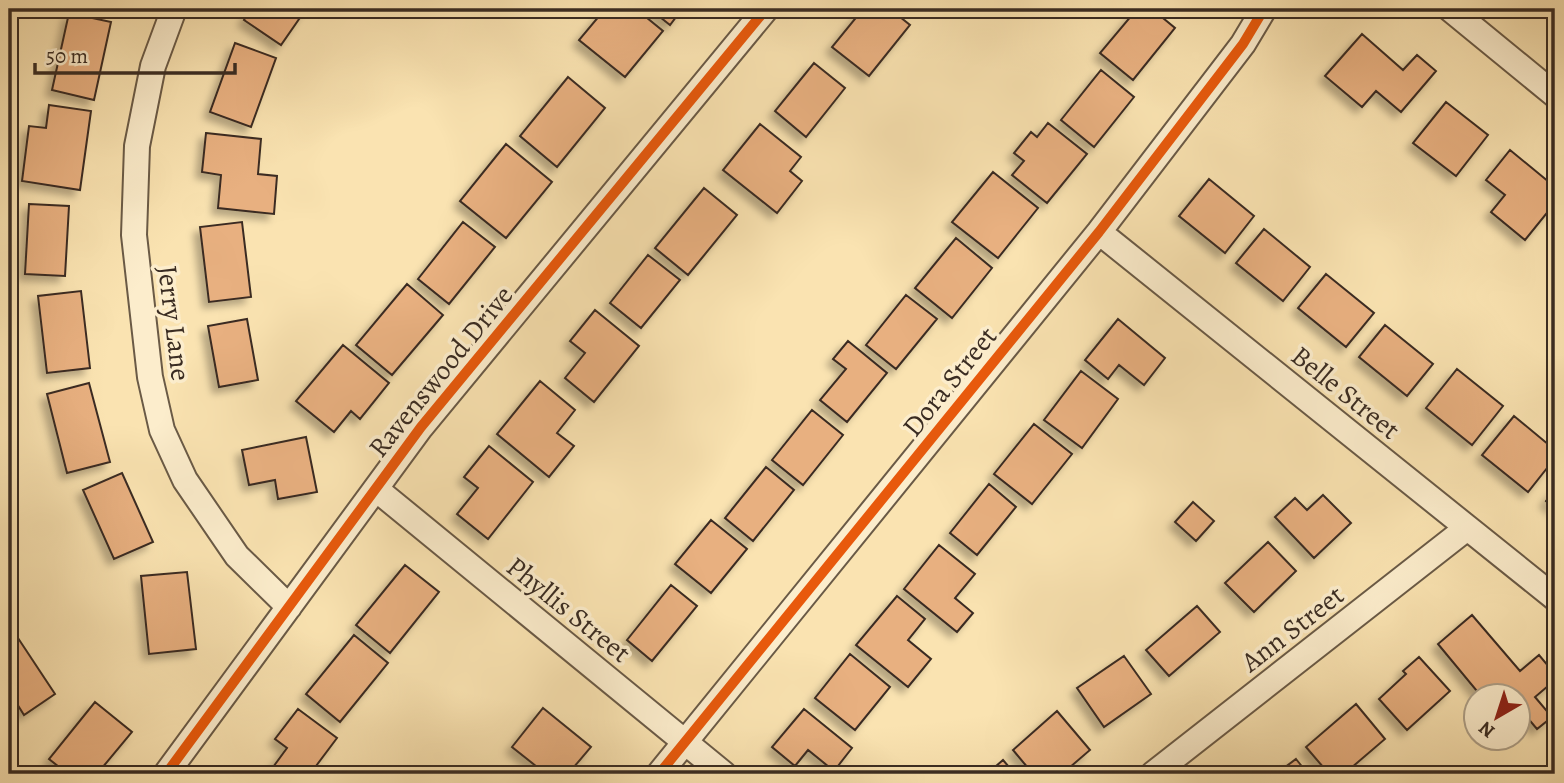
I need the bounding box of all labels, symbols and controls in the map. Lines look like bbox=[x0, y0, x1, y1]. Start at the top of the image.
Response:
scale bar bbox=[35, 32, 234, 76]
text: 50 m bbox=[46, 42, 88, 70]
street label: Jerry Lane bbox=[148, 263, 200, 383]
street label: Ravenswood Drive bbox=[360, 278, 522, 466]
street label: Dora Street bbox=[894, 319, 1006, 445]
street label: Belle Street bbox=[1283, 337, 1408, 448]
street label: Phyllis Street bbox=[498, 548, 638, 672]
street label: Ann Street bbox=[1232, 577, 1352, 682]
north arrow bbox=[1462, 682, 1532, 752]
text: N bbox=[1473, 715, 1500, 744]

